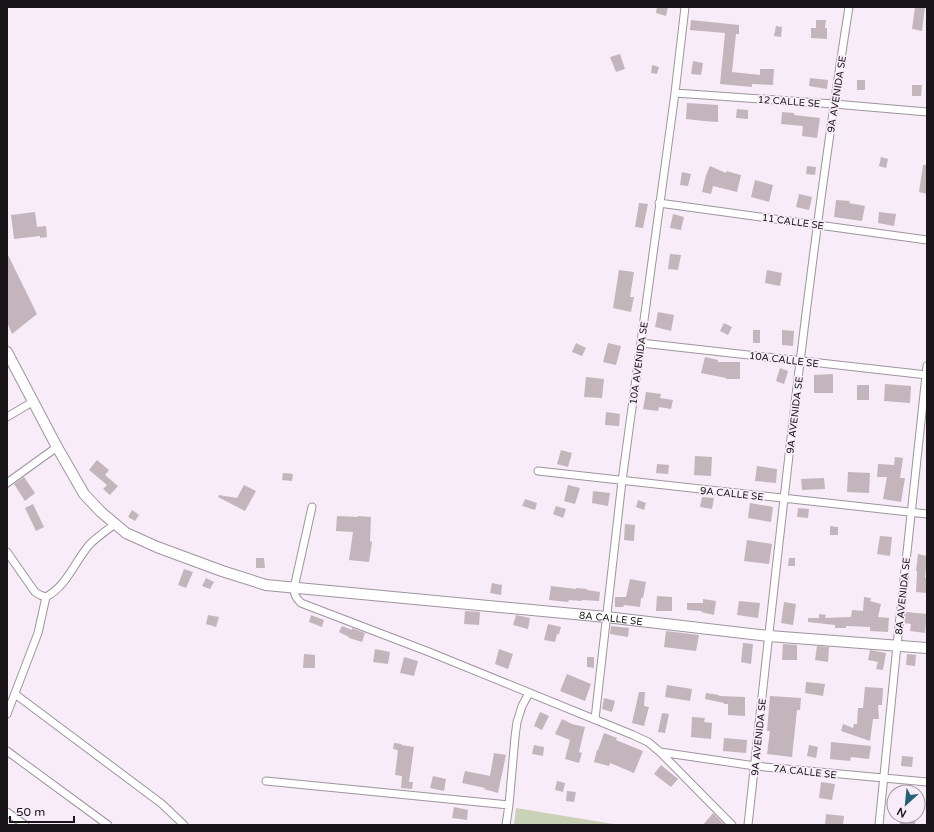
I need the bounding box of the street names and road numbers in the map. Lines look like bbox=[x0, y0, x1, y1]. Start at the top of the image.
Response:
street label: 9A AVENIDA SE bbox=[825, 55, 849, 133]
street label: 12 CALLE SE bbox=[757, 94, 821, 110]
street label: 11 CALLE SE bbox=[761, 212, 825, 232]
street label: 10A AVENIDA SE bbox=[627, 321, 651, 405]
street label: 10A CALLE SE bbox=[748, 350, 819, 370]
street label: 9A AVENIDA SE bbox=[784, 376, 806, 454]
street label: 9A CALLE SE bbox=[700, 485, 764, 503]
street label: 8A AVENIDA SE bbox=[893, 557, 913, 635]
street label: 8A CALLE SE bbox=[579, 610, 643, 628]
street label: 9A AVENIDA SE bbox=[749, 698, 769, 776]
street label: 7A CALLE SE bbox=[773, 763, 837, 781]

